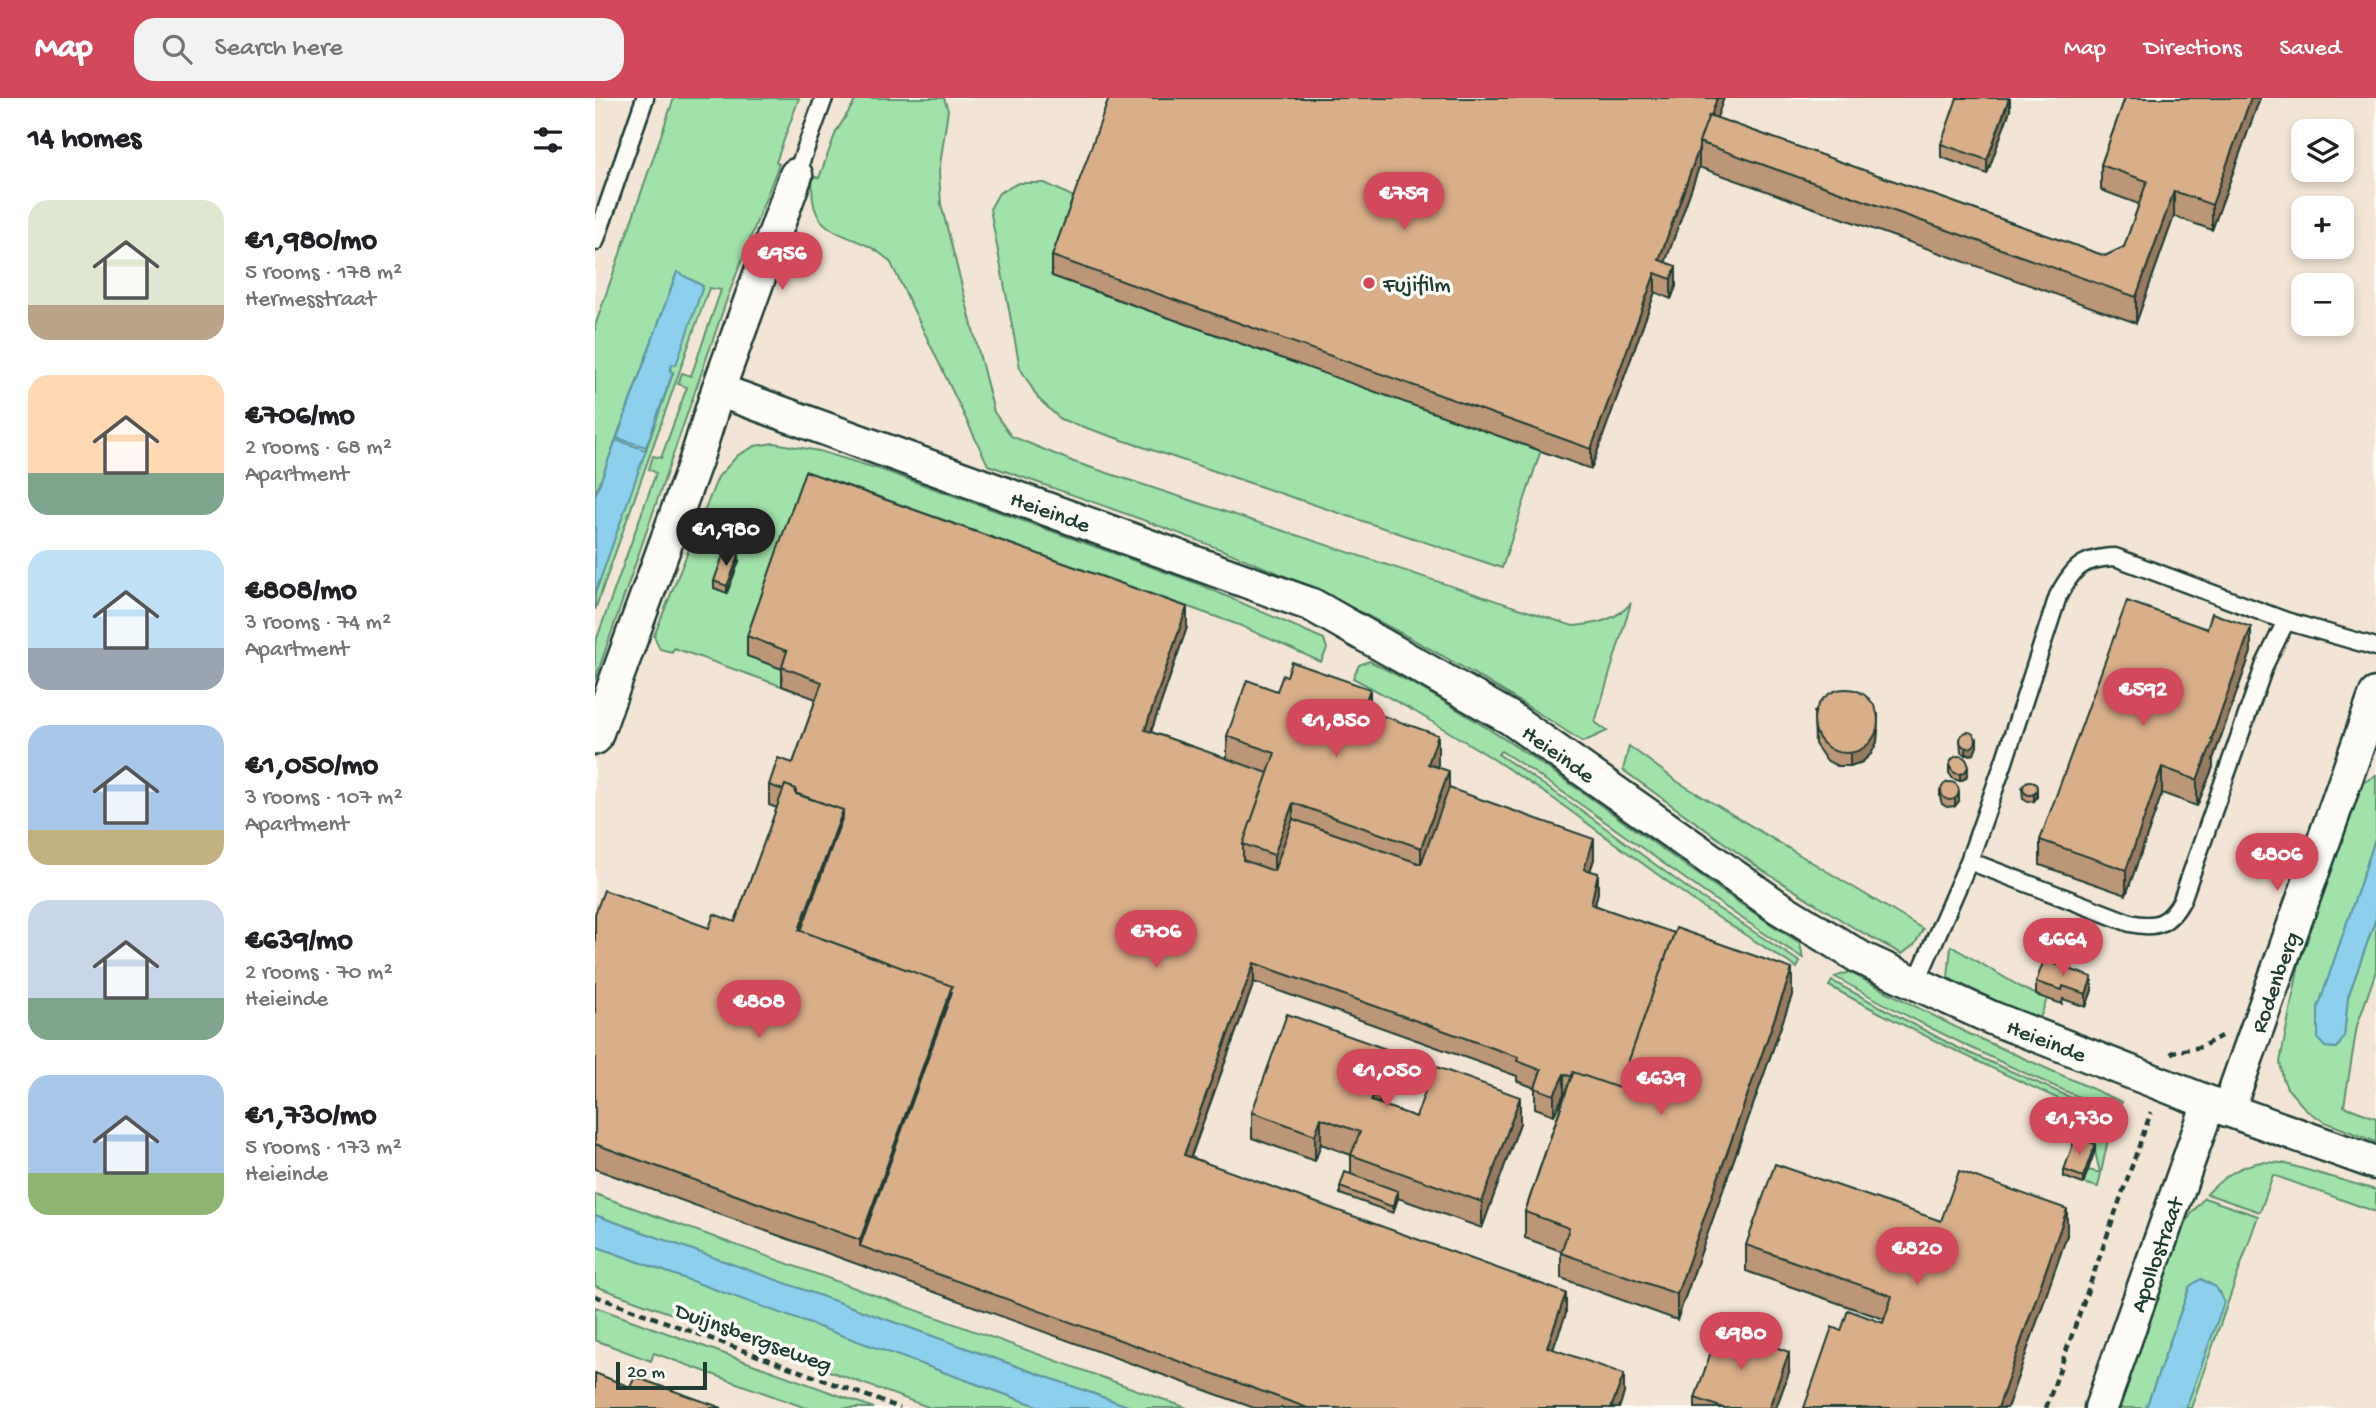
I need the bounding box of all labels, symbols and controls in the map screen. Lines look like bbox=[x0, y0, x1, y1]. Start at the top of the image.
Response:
search box bbox=[134, 18, 624, 81]
text: Map bbox=[35, 30, 92, 68]
icon: search bbox=[158, 30, 196, 68]
text: Search here bbox=[214, 34, 343, 65]
text: Map bbox=[2064, 35, 2106, 64]
text: Directions bbox=[2144, 35, 2242, 64]
text: Saved bbox=[2280, 35, 2341, 64]
map controls bbox=[2291, 119, 2354, 336]
button: layers bbox=[2291, 119, 2354, 182]
icon: filters bbox=[529, 121, 567, 159]
text: 14 homes bbox=[28, 123, 141, 158]
pin: €759 bbox=[1363, 172, 1445, 232]
text: €759 bbox=[1379, 181, 1429, 208]
button: + bbox=[2291, 196, 2354, 259]
text: €1,980/mo bbox=[245, 225, 377, 260]
icon: home bbox=[84, 228, 168, 312]
pin: €956 bbox=[741, 232, 823, 292]
text: €956 bbox=[758, 241, 806, 268]
text: 5 rooms · 178 m² bbox=[245, 260, 402, 287]
place label: Fujifilm bbox=[1382, 273, 1451, 300]
button: − bbox=[2291, 273, 2354, 336]
marker: Fujifilm bbox=[1361, 275, 1377, 291]
text: Hermesstraat bbox=[245, 287, 376, 314]
text: €706/mo bbox=[245, 400, 355, 435]
icon: home bbox=[84, 403, 168, 487]
text: 2 rooms · 68 m² bbox=[245, 435, 392, 462]
text: Apartment bbox=[245, 462, 349, 489]
street label: Heieinde bbox=[1006, 487, 1094, 541]
pin: €1,980 bbox=[669, 508, 783, 568]
text: €1,980 bbox=[692, 517, 760, 544]
text: €808/mo bbox=[245, 575, 357, 610]
icon: home bbox=[84, 578, 168, 662]
text: 3 rooms · 74 m² bbox=[245, 610, 391, 637]
text: Apartment bbox=[245, 637, 349, 664]
pin: €592 bbox=[2102, 668, 2184, 728]
text: €592 bbox=[2119, 677, 2167, 704]
pin: €1,850 bbox=[1279, 700, 1393, 759]
text: €1,850 bbox=[1302, 708, 1370, 735]
street label: Heieinde bbox=[1515, 721, 1600, 791]
text: €1,050/mo bbox=[245, 750, 378, 785]
icon: home bbox=[84, 753, 168, 837]
text: 3 rooms · 107 m² bbox=[245, 785, 403, 812]
text: Apartment bbox=[245, 812, 349, 839]
pin: €806 bbox=[2236, 834, 2318, 893]
text: €806 bbox=[2251, 842, 2303, 869]
pin: €706 bbox=[1115, 910, 1197, 970]
pin: €664 bbox=[2022, 918, 2104, 978]
text: €706 bbox=[1131, 919, 1181, 946]
text: €639/mo bbox=[245, 925, 353, 960]
text: €664 bbox=[2039, 927, 2087, 954]
icon: home bbox=[84, 928, 168, 1012]
street label: Rodenberg bbox=[2246, 929, 2307, 1037]
text: 2 rooms · 70 m² bbox=[245, 960, 393, 987]
pin: €808 bbox=[718, 981, 800, 1040]
text: Heieinde bbox=[245, 987, 328, 1014]
text: €808 bbox=[733, 989, 785, 1016]
street label: Heieinde bbox=[2002, 1015, 2090, 1071]
pin: €1,050 bbox=[1330, 1049, 1444, 1109]
text: €1,050 bbox=[1353, 1058, 1421, 1085]
pin: €639 bbox=[1620, 1058, 1702, 1117]
text: €639 bbox=[1637, 1066, 1685, 1093]
pin: €1,730 bbox=[2022, 1098, 2136, 1157]
text: €1,730/mo bbox=[245, 1100, 377, 1135]
icon: home bbox=[84, 1103, 168, 1187]
text: €1,730 bbox=[2045, 1106, 2113, 1133]
text: 5 rooms · 173 m² bbox=[245, 1135, 402, 1162]
text: Heieinde bbox=[245, 1162, 328, 1189]
street label: Apollostraat bbox=[2126, 1193, 2192, 1317]
pin: €820 bbox=[1876, 1228, 1958, 1287]
text: €820 bbox=[1892, 1236, 1942, 1263]
street label: Duijnsbergseweg bbox=[669, 1298, 835, 1380]
pin: €980 bbox=[1700, 1312, 1782, 1372]
text: €980 bbox=[1716, 1321, 1766, 1348]
scale bar bbox=[616, 1359, 707, 1391]
text: 20 m bbox=[627, 1362, 665, 1385]

